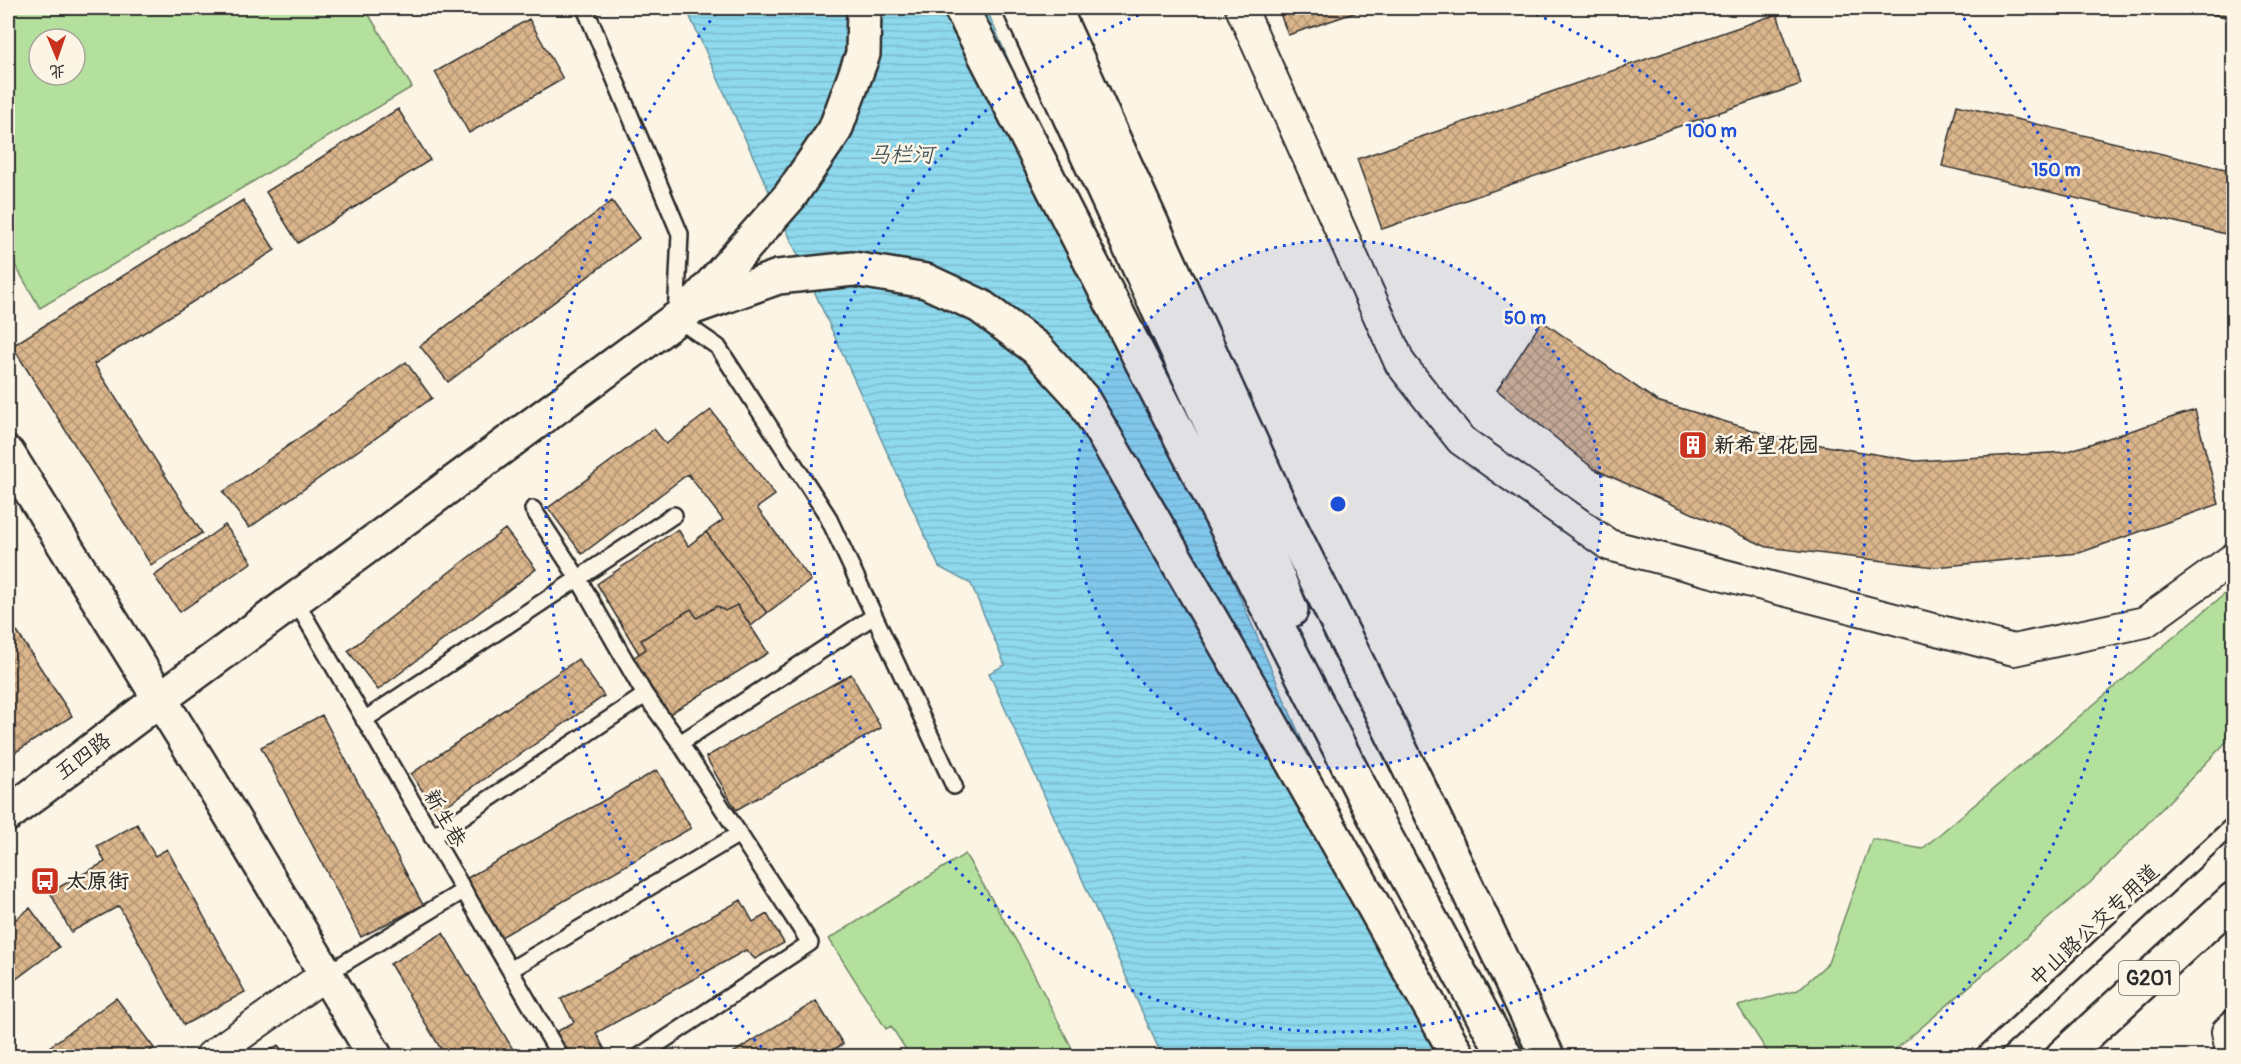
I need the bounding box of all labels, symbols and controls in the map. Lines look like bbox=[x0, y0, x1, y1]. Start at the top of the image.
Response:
north arrow bbox=[27, 27, 87, 87]
text: 北 bbox=[49, 61, 66, 81]
text: 100 m bbox=[1685, 120, 1737, 143]
water label: 马栏河 bbox=[868, 141, 937, 169]
text: 150 m bbox=[2032, 159, 2081, 182]
text: 50 m bbox=[1504, 307, 1546, 330]
building icon: 新希望花园 bbox=[1677, 429, 1709, 461]
place label: 新希望花园 bbox=[1714, 432, 1819, 459]
centre of rings bbox=[1328, 494, 1348, 514]
street label: 五四路 bbox=[50, 727, 117, 786]
street label: 新生巷 bbox=[417, 784, 472, 852]
street label: 中山路公交专用道 bbox=[2024, 858, 2165, 993]
bus stop icon: 太原街 bbox=[29, 865, 61, 897]
place label: 太原街 bbox=[66, 868, 129, 895]
road number: G201 bbox=[2119, 961, 2179, 995]

